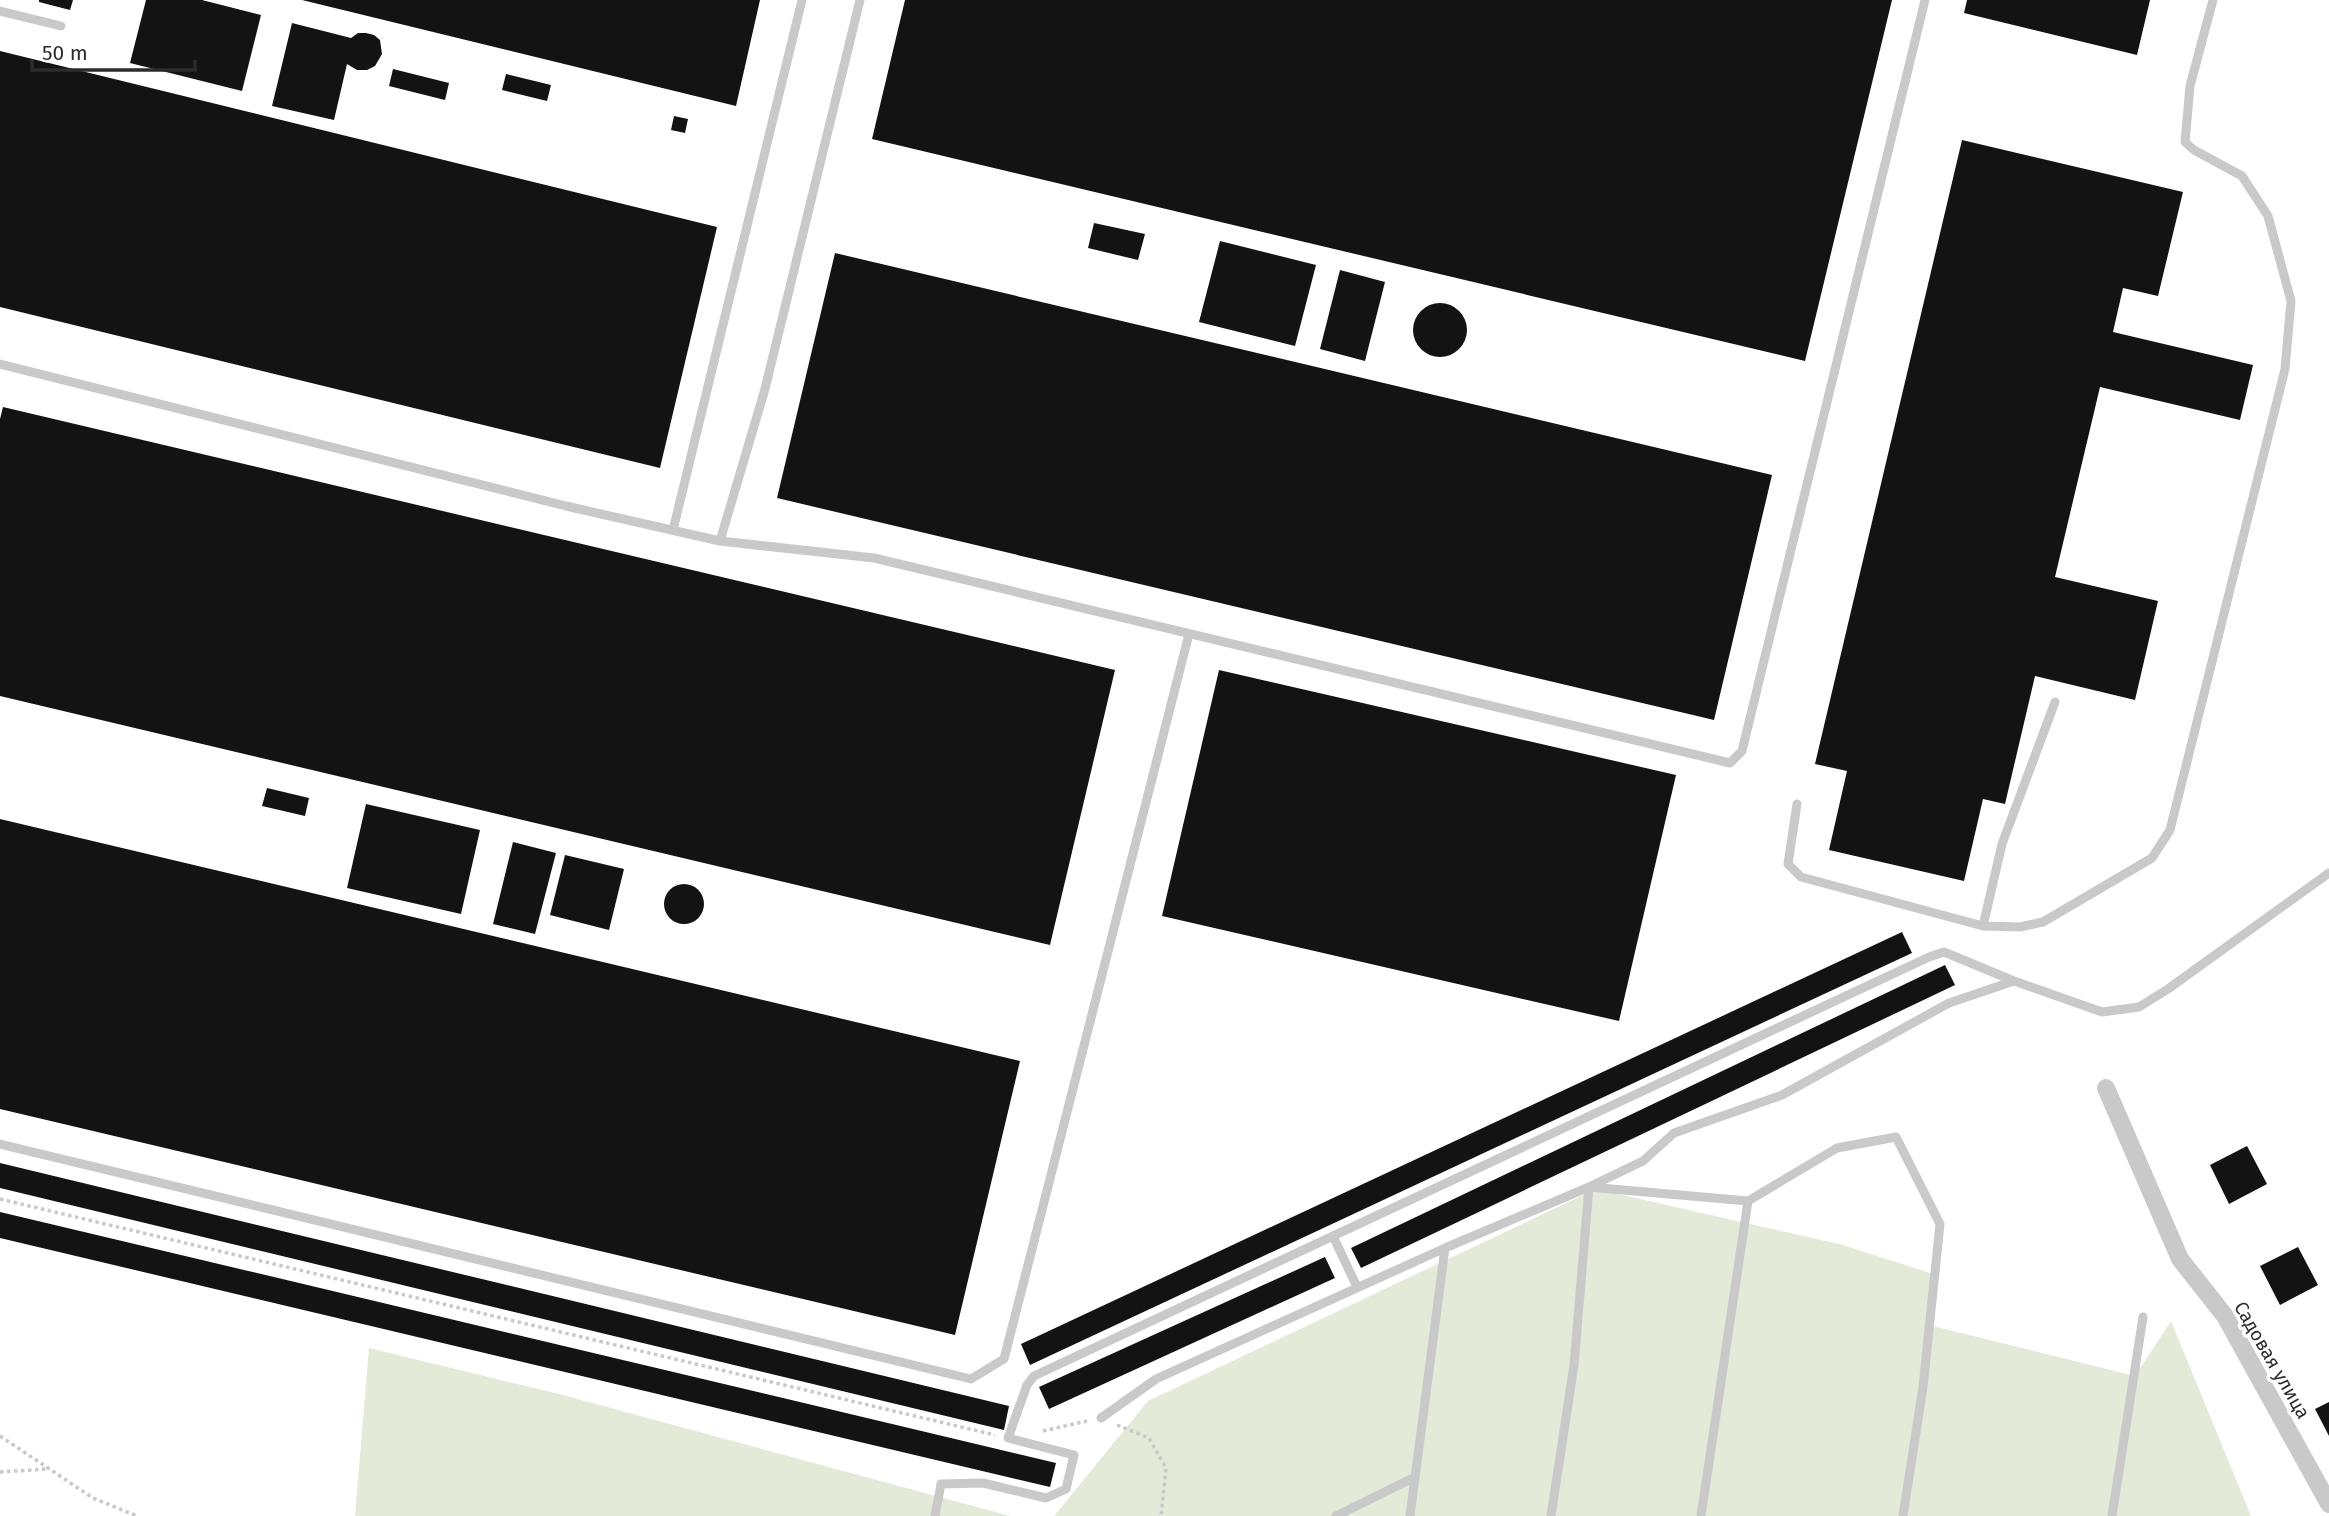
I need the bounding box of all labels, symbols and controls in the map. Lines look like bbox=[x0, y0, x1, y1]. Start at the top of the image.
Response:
scale bar bbox=[32, 28, 194, 72]
text: 50 m bbox=[42, 40, 88, 66]
street label: Садовая улица bbox=[2229, 1297, 2315, 1423]

